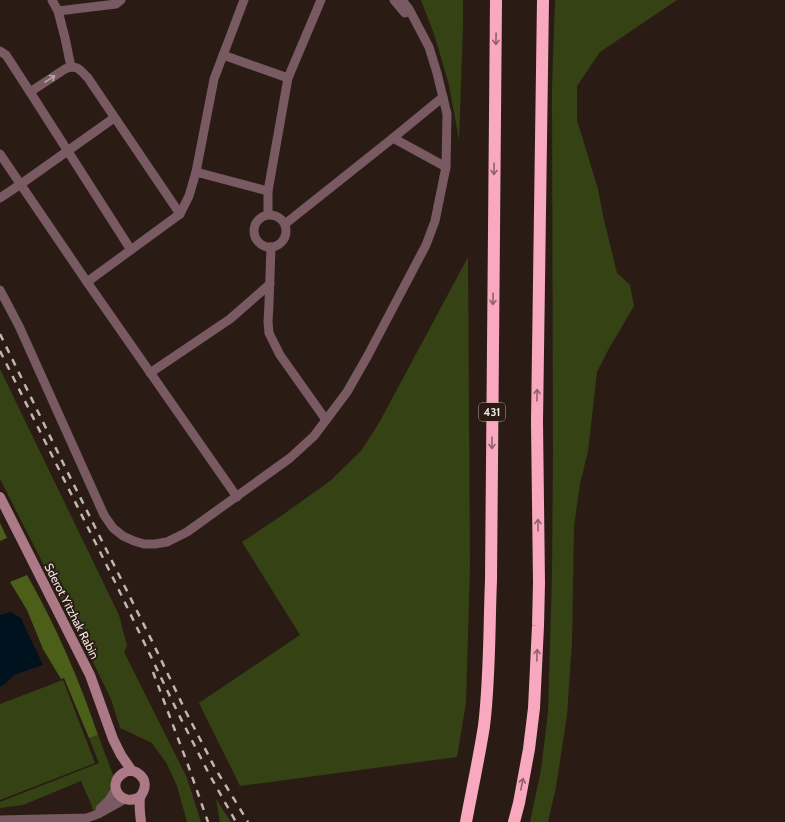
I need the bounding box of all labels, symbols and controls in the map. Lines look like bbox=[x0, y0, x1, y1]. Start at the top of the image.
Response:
one-way arrow bbox=[492, 32, 500, 45]
one-way arrow bbox=[44, 75, 55, 83]
one-way arrow bbox=[490, 162, 498, 175]
one-way arrow bbox=[489, 292, 497, 305]
one-way arrow bbox=[534, 389, 541, 402]
road number: 431 bbox=[479, 403, 505, 421]
one-way arrow bbox=[488, 436, 496, 449]
one-way arrow bbox=[534, 519, 542, 532]
street label: Sderot Yitzhak Rabin bbox=[41, 561, 103, 662]
one-way arrow bbox=[533, 649, 541, 662]
one-way arrow bbox=[519, 778, 527, 791]

